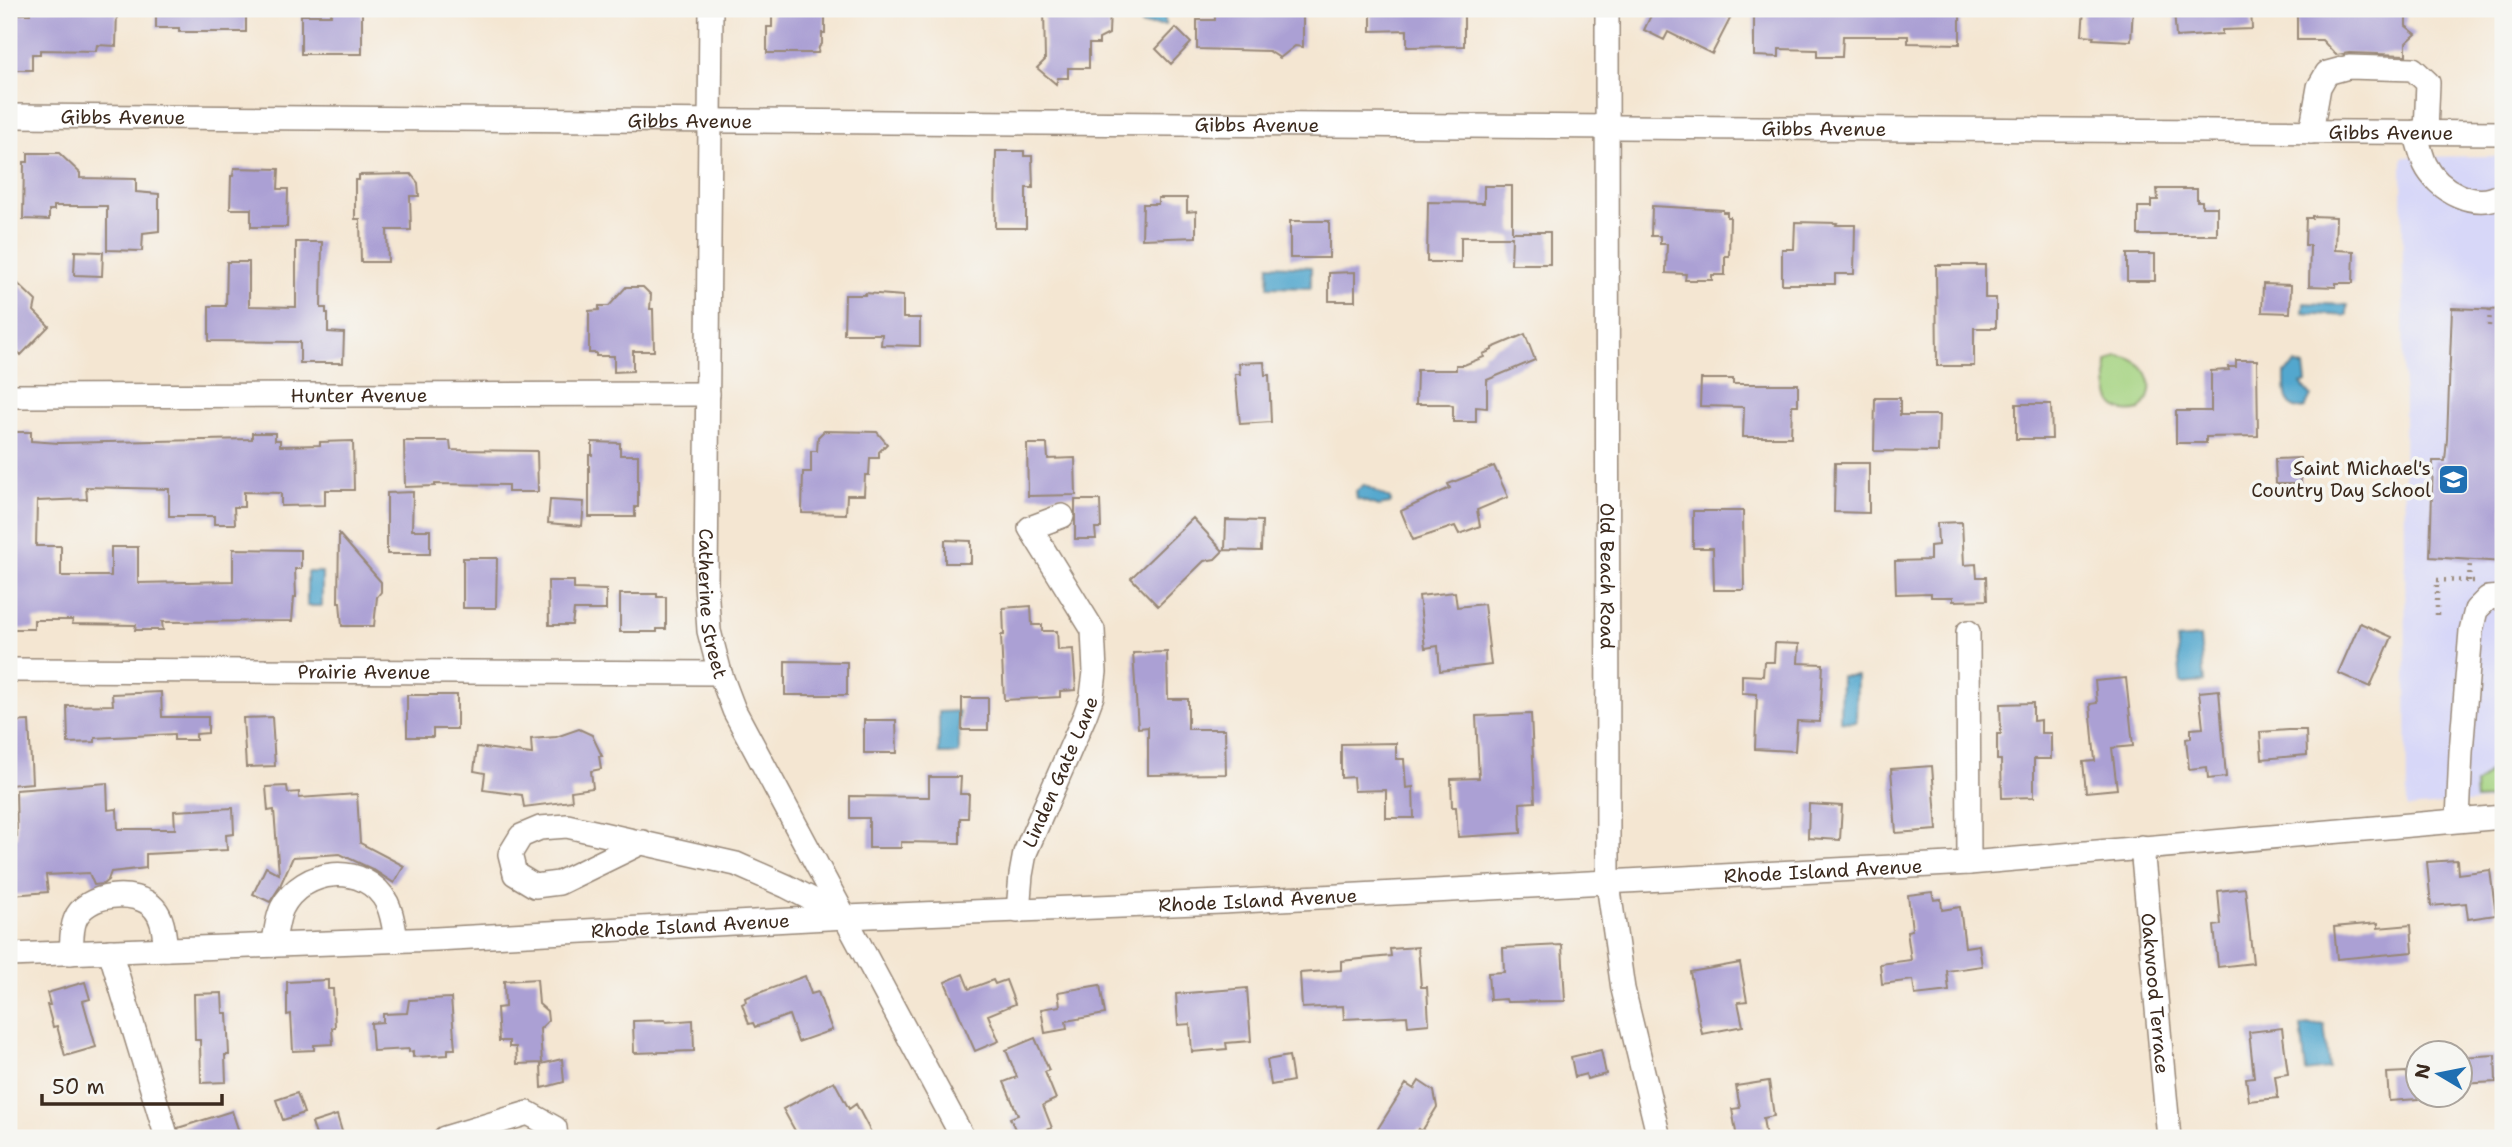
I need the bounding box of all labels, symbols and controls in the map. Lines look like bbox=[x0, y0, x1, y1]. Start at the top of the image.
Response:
street label: Gibbs Avenue bbox=[61, 104, 185, 130]
street label: Gibbs Avenue bbox=[628, 108, 752, 134]
street label: Gibbs Avenue bbox=[1195, 112, 1319, 138]
street label: Gibbs Avenue bbox=[1762, 116, 1886, 142]
street label: Gibbs Avenue bbox=[2329, 120, 2453, 146]
street label: Hunter Avenue bbox=[291, 383, 427, 408]
place label: Saint Michael's Country Day School bbox=[2251, 456, 2431, 503]
school or university icon: Saint Michael's Country Day School bbox=[2437, 462, 2471, 496]
street label: Old Beach Road bbox=[1595, 503, 1620, 649]
street label: Catherine Street bbox=[693, 528, 733, 682]
street label: Prairie Avenue bbox=[297, 659, 431, 685]
street label: Linden Gate Lane bbox=[1017, 693, 1104, 852]
street label: Rhode Island Avenue bbox=[1723, 853, 1923, 889]
street label: Rhode Island Avenue bbox=[1158, 883, 1358, 918]
street label: Rhode Island Avenue bbox=[590, 908, 790, 944]
street label: Oakwood Terrace bbox=[2135, 912, 2175, 1075]
north arrow bbox=[2404, 1038, 2474, 1108]
text: N bbox=[2409, 1062, 2436, 1081]
scale bar bbox=[42, 1063, 222, 1107]
text: 50 m bbox=[52, 1073, 105, 1101]

